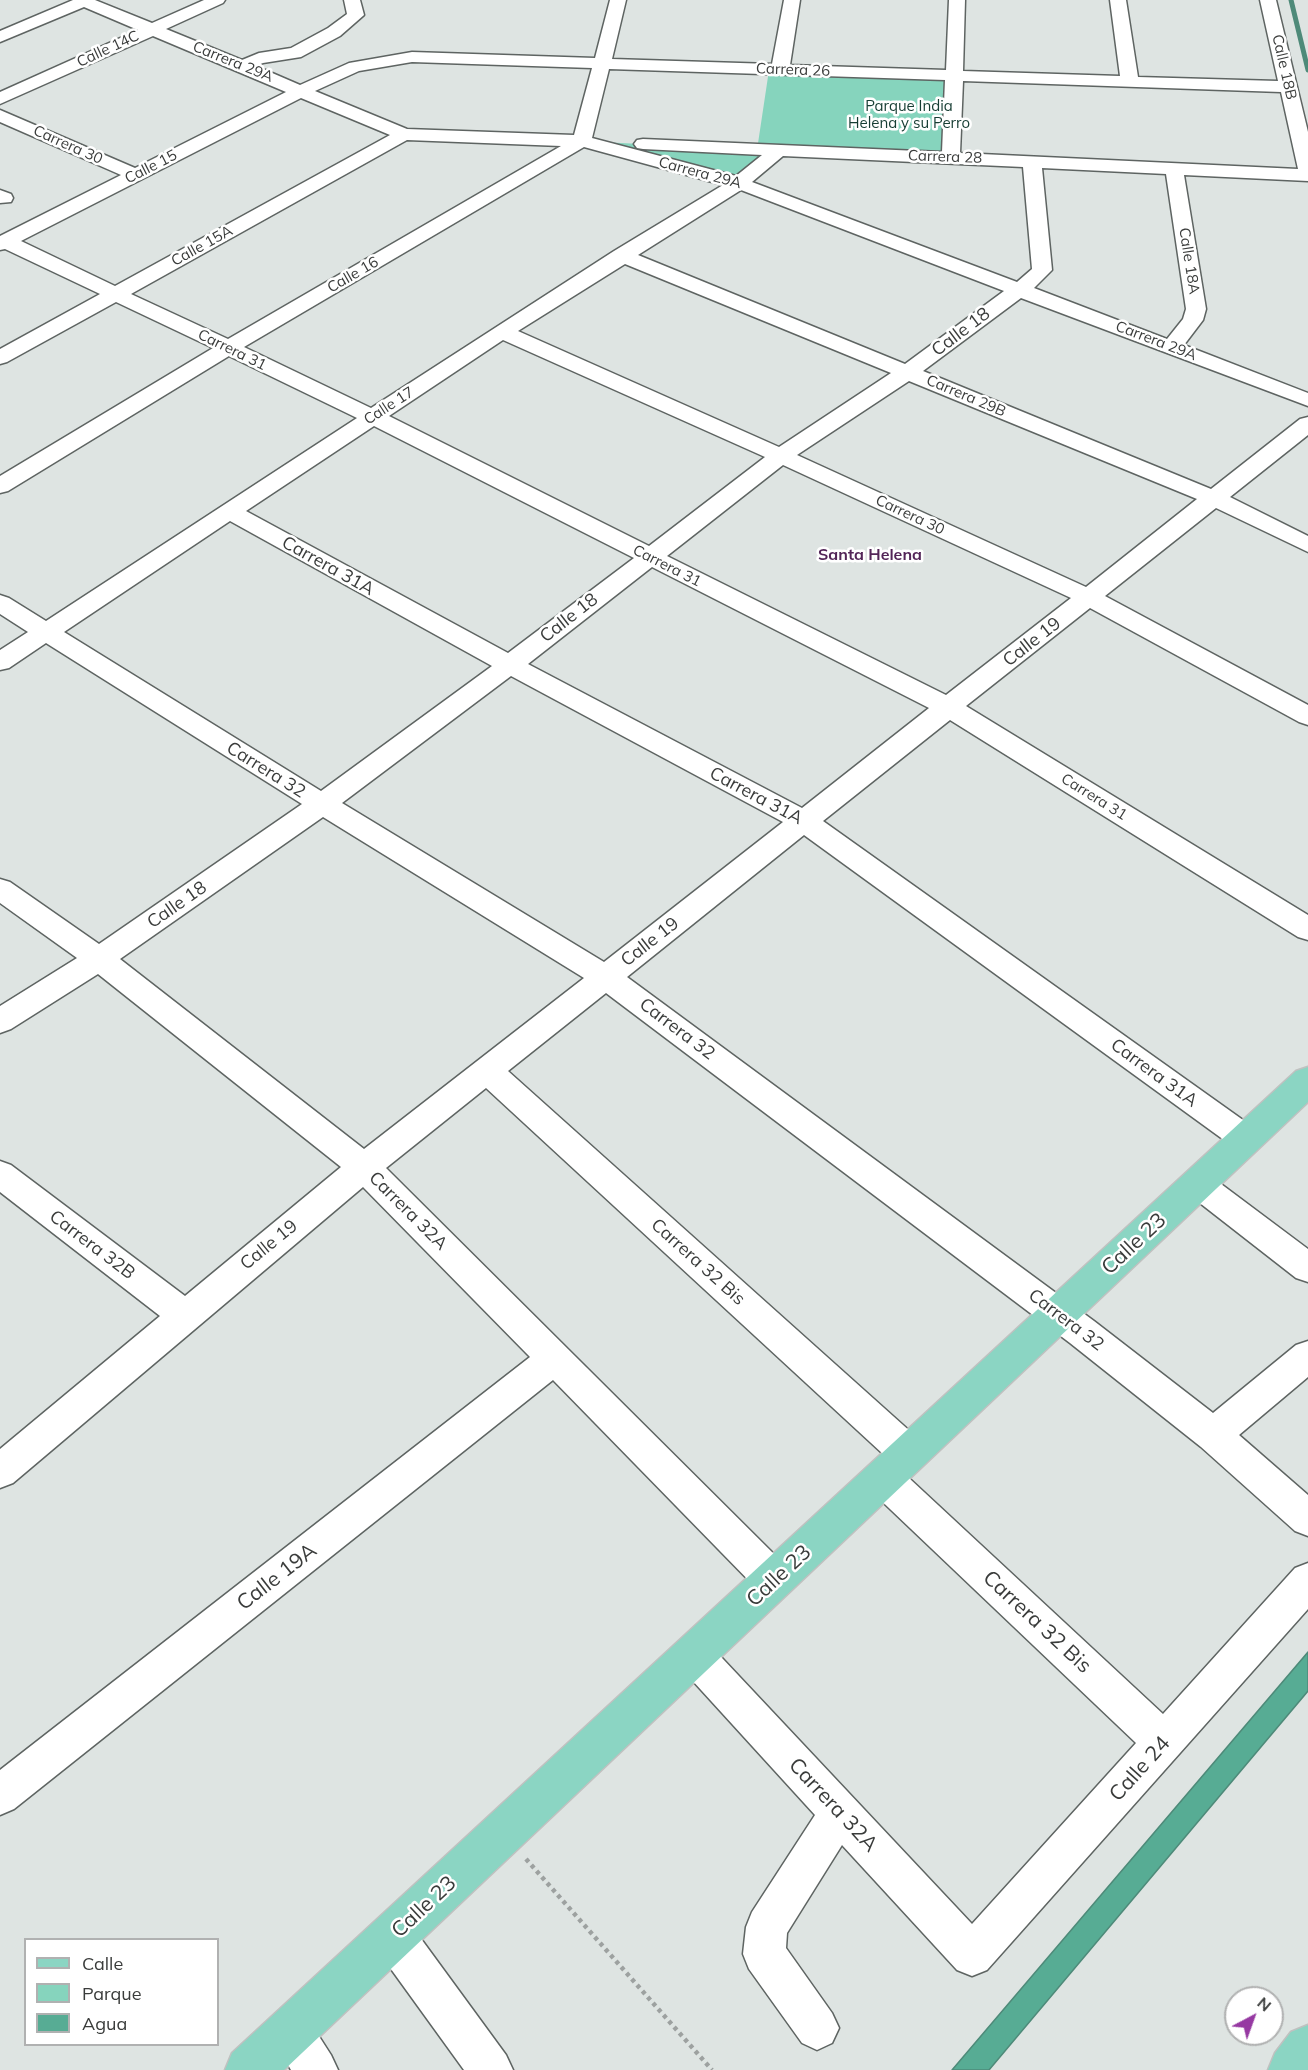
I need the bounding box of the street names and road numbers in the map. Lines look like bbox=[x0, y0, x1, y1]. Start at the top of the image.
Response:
street label: Calle 14C bbox=[74, 27, 142, 71]
street label: Calle 18B bbox=[1268, 33, 1300, 101]
street label: Carrera 29A bbox=[190, 38, 276, 86]
street label: Carrera 26 bbox=[756, 60, 830, 80]
street label: Carrera 30 bbox=[30, 122, 106, 168]
street label: Calle 15 bbox=[122, 146, 180, 188]
street label: Carrera 28 bbox=[908, 147, 982, 167]
street label: Carrera 29A bbox=[656, 153, 744, 193]
street label: Calle 15A bbox=[168, 222, 236, 270]
street label: Calle 18A bbox=[1175, 226, 1203, 296]
street label: Calle 16 bbox=[324, 253, 382, 297]
street label: Calle 18 bbox=[928, 303, 994, 361]
street label: Carrera 29A bbox=[1113, 317, 1199, 365]
street label: Carrera 31 bbox=[195, 326, 269, 374]
street label: Carrera 29B bbox=[924, 371, 1008, 421]
street label: Calle 17 bbox=[361, 383, 417, 429]
street label: Carrera 30 bbox=[873, 491, 947, 539]
street label: Carrera 31A bbox=[278, 532, 378, 600]
street label: Carrera 31 bbox=[630, 541, 704, 591]
street label: Calle 18 bbox=[536, 589, 602, 647]
street label: Calle 19 bbox=[999, 613, 1065, 671]
street label: Carrera 32 bbox=[222, 737, 310, 803]
street label: Carrera 31A bbox=[706, 762, 806, 830]
street label: Carrera 31 bbox=[1058, 770, 1130, 824]
street label: Calle 18 bbox=[143, 877, 211, 933]
street label: Calle 19 bbox=[617, 913, 683, 971]
street label: Carrera 32 bbox=[635, 994, 719, 1064]
street label: Carrera 31A bbox=[1106, 1034, 1202, 1112]
street label: Carrera 32A bbox=[364, 1167, 452, 1255]
street label: Carrera 32B bbox=[45, 1206, 139, 1284]
street label: Calle 23 bbox=[1097, 1208, 1171, 1280]
street label: Carrera 32 Bis bbox=[646, 1214, 750, 1310]
street label: Calle 19 bbox=[236, 1215, 302, 1275]
street label: Carrera 32 bbox=[1024, 1285, 1108, 1355]
street label: Calle 19A bbox=[232, 1538, 322, 1616]
street label: Calle 23 bbox=[742, 1540, 816, 1612]
street label: Carrera 32 Bis bbox=[978, 1565, 1096, 1679]
street label: Calle 24 bbox=[1104, 1731, 1176, 1807]
street label: Carrera 32A bbox=[783, 1753, 883, 1857]
street label: Calle 23 bbox=[387, 1871, 461, 1943]

